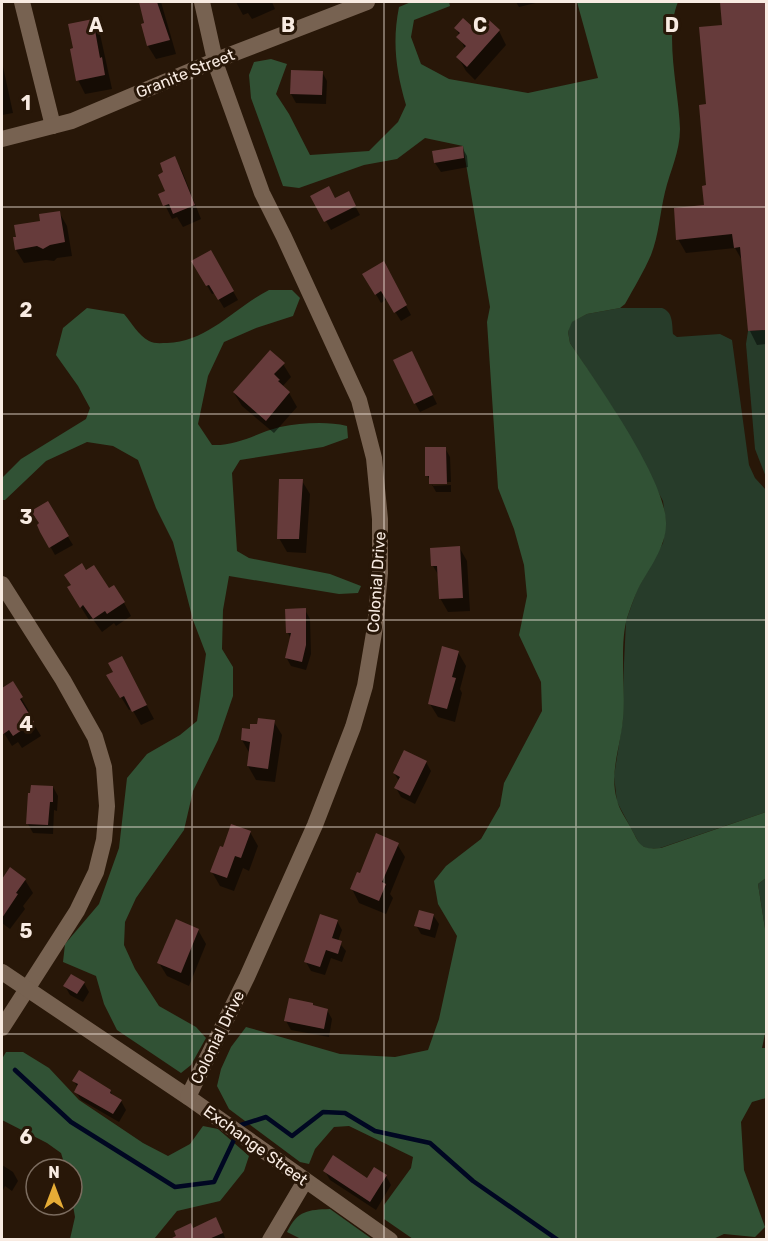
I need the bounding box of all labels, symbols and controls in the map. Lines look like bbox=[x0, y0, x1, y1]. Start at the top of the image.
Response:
text: A bbox=[89, 13, 104, 37]
text: B bbox=[281, 13, 295, 37]
text: C bbox=[473, 13, 487, 37]
text: D bbox=[665, 13, 679, 37]
street label: Granite Street bbox=[133, 45, 237, 102]
text: 1 bbox=[21, 91, 31, 115]
text: 2 bbox=[20, 298, 33, 322]
text: 3 bbox=[19, 505, 33, 529]
street label: Colonial Drive bbox=[363, 531, 390, 633]
text: 4 bbox=[19, 712, 33, 736]
text: 5 bbox=[20, 919, 33, 943]
street label: Colonial Drive bbox=[187, 987, 248, 1087]
street label: Exchange Street bbox=[200, 1101, 311, 1190]
text: 6 bbox=[19, 1125, 33, 1149]
north arrow bbox=[24, 1157, 84, 1217]
text: N bbox=[48, 1163, 60, 1182]

